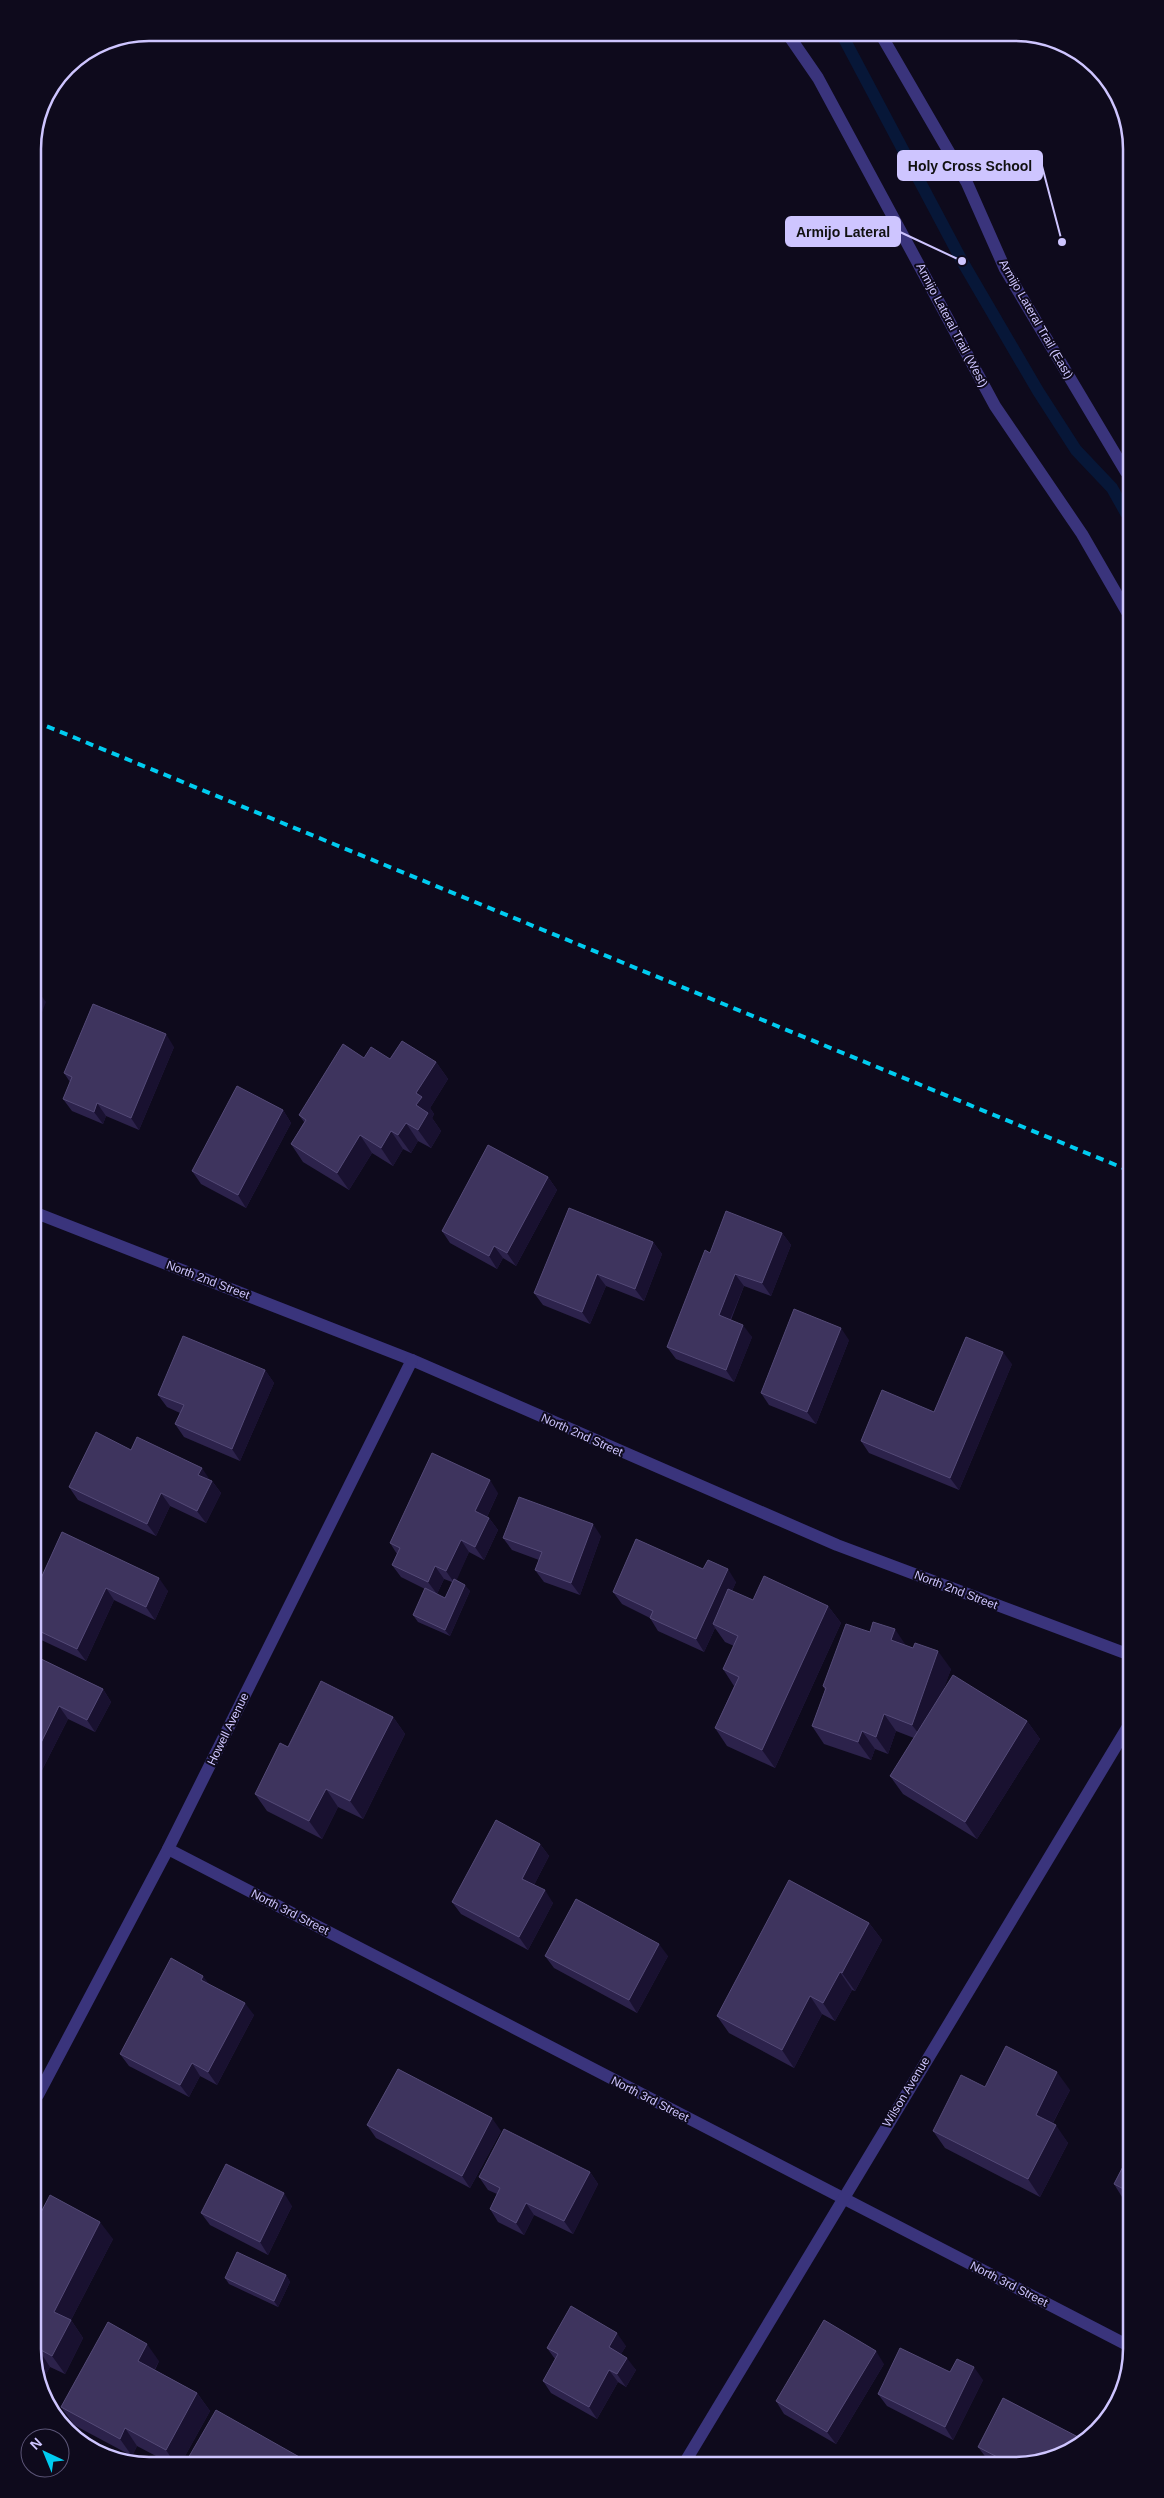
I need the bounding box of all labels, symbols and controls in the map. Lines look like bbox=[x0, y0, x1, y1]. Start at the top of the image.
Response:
callout: Holy Cross School bbox=[898, 151, 1042, 180]
text: Holy Cross School bbox=[908, 158, 1032, 174]
callout: Armijo Lateral bbox=[786, 217, 900, 246]
text: Armijo Lateral bbox=[796, 224, 890, 240]
street label: Armijo Lateral Trail (East) bbox=[996, 257, 1076, 381]
street label: Armijo Lateral Trail (West) bbox=[913, 261, 991, 389]
street label: North 2nd Street bbox=[164, 1258, 252, 1303]
street label: North 2nd Street bbox=[539, 1411, 626, 1460]
street label: North 2nd Street bbox=[912, 1568, 1000, 1613]
street label: Howell Avenue bbox=[204, 1690, 252, 1768]
street label: North 3rd Street bbox=[249, 1886, 332, 1938]
street label: Wilson Avenue bbox=[880, 2054, 933, 2130]
street label: North 3rd Street bbox=[609, 2073, 692, 2125]
street label: North 3rd Street bbox=[968, 2258, 1051, 2310]
north arrow bbox=[20, 2428, 70, 2478]
text: N bbox=[27, 2434, 45, 2453]

